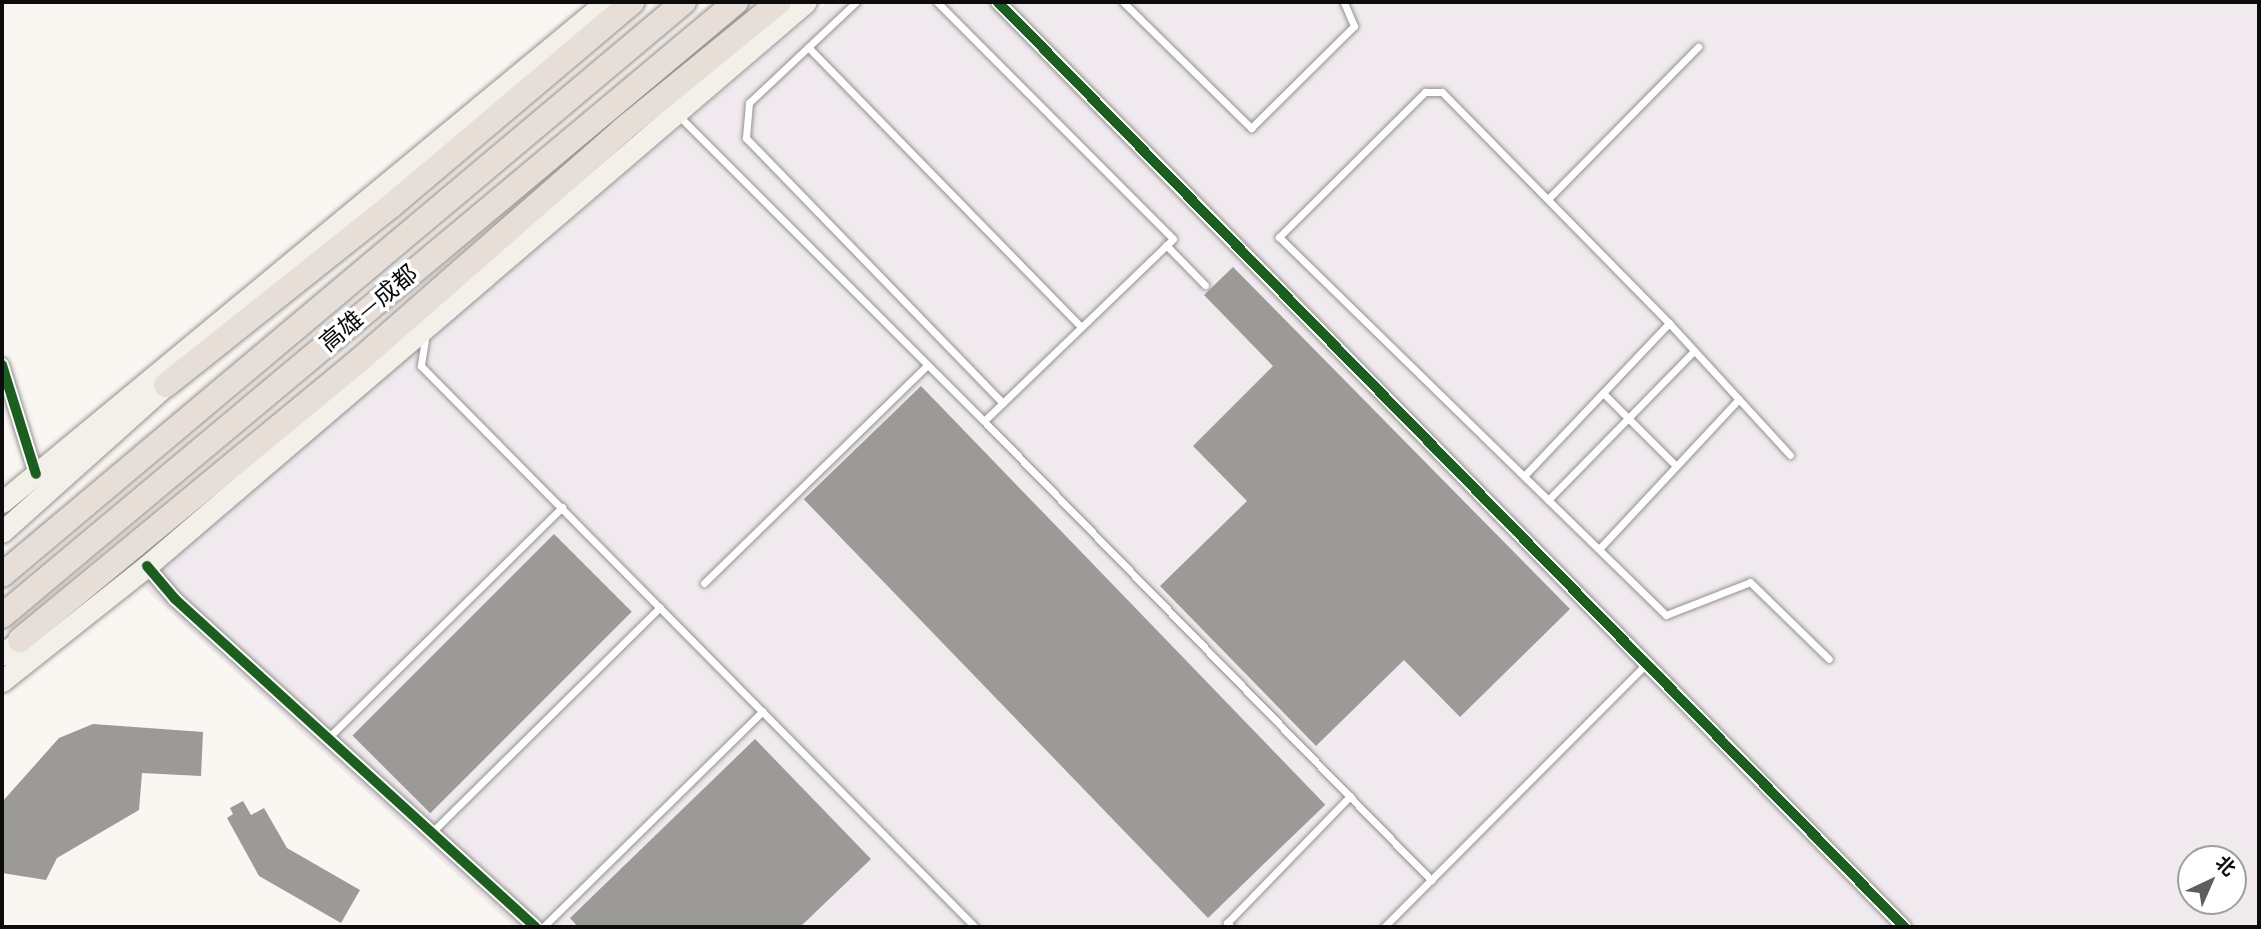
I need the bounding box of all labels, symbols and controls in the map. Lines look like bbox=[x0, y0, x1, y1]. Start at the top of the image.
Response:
street label: 高雄—成都 bbox=[314, 260, 424, 358]
north arrow bbox=[2177, 845, 2247, 915]
text: 北 bbox=[2211, 851, 2240, 881]

